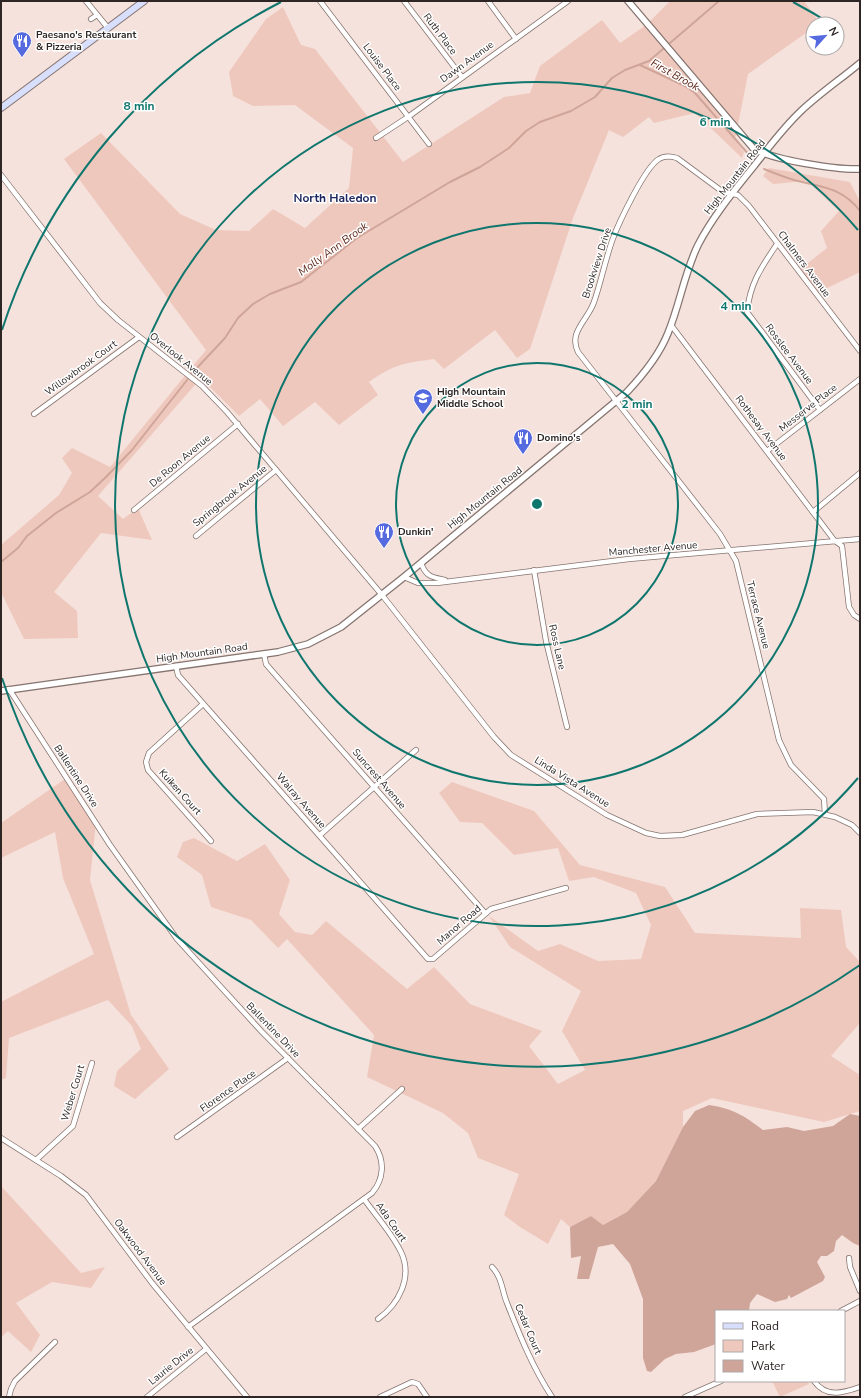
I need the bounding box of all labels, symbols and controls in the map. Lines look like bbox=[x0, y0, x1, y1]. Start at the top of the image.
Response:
street label: Ruth Place bbox=[420, 10, 460, 58]
north arrow bbox=[805, 16, 845, 56]
text: N bbox=[825, 25, 842, 39]
place label: Paesano's Restaurant & Pizzeria bbox=[36, 28, 136, 54]
restaurant icon: Paesano's Restaurant & Pizzeria bbox=[11, 30, 33, 58]
street label: Dawn Avenue bbox=[437, 38, 497, 86]
street label: Louise Place bbox=[360, 40, 404, 94]
water label: First Brook bbox=[648, 55, 702, 95]
text: 8 min bbox=[123, 98, 155, 114]
text: 6 min bbox=[699, 114, 731, 130]
street label: High Mountain Road bbox=[701, 136, 769, 218]
district label: North Haledon bbox=[293, 190, 377, 206]
water label: Molly Ann Brook bbox=[295, 218, 371, 279]
street label: Brookview Drive bbox=[579, 226, 615, 300]
street label: Chalmers Avenue bbox=[774, 228, 834, 300]
text: 4 min bbox=[720, 298, 752, 314]
street label: Rosslee Avenue bbox=[762, 321, 816, 387]
street label: Overlook Avenue bbox=[147, 329, 215, 389]
street label: Willowbrook Court bbox=[42, 337, 120, 399]
street label: Messerve Place bbox=[776, 381, 840, 435]
place label: High Mountain Middle School bbox=[437, 385, 506, 411]
school or university icon: High Mountain Middle School bbox=[412, 387, 434, 415]
street label: Rothesay Avenue bbox=[732, 392, 790, 464]
text: 2 min bbox=[621, 396, 653, 412]
restaurant icon: Domino's bbox=[512, 427, 534, 455]
street label: De Roon Avenue bbox=[147, 431, 213, 491]
place label: Domino's bbox=[537, 431, 581, 445]
street label: Springbrook Avenue bbox=[190, 462, 270, 530]
street label: High Mountain Road bbox=[445, 463, 525, 532]
centre of rings bbox=[530, 497, 544, 511]
restaurant icon: Dunkin' bbox=[373, 521, 395, 549]
place label: Dunkin' bbox=[398, 525, 433, 539]
street label: Manchester Avenue bbox=[608, 538, 698, 560]
street label: Terrace Avenue bbox=[743, 580, 773, 650]
street label: Ross Lane bbox=[545, 623, 569, 671]
street label: High Mountain Road bbox=[155, 640, 249, 666]
street label: Ballentine Drive bbox=[51, 742, 101, 810]
street label: Suncrest Avenue bbox=[349, 746, 409, 812]
street label: Linda Vista Avenue bbox=[532, 753, 612, 811]
street label: Kuiken Court bbox=[156, 766, 205, 818]
street label: Walray Avenue bbox=[273, 770, 329, 832]
street label: Manor Road bbox=[434, 902, 484, 948]
street label: Ballentine Drive bbox=[243, 999, 303, 1061]
street label: Weber Court bbox=[58, 1063, 88, 1123]
street label: Florence Place bbox=[197, 1067, 259, 1115]
street label: Ada Court bbox=[372, 1199, 410, 1245]
street label: Oakwood Avenue bbox=[110, 1216, 170, 1288]
street label: Cedar Court bbox=[511, 1301, 545, 1357]
legend bbox=[715, 1310, 845, 1382]
text: Road bbox=[751, 1318, 779, 1334]
text: Park bbox=[751, 1338, 776, 1354]
street label: Laurie Drive bbox=[146, 1344, 196, 1388]
text: Water bbox=[751, 1358, 785, 1374]

